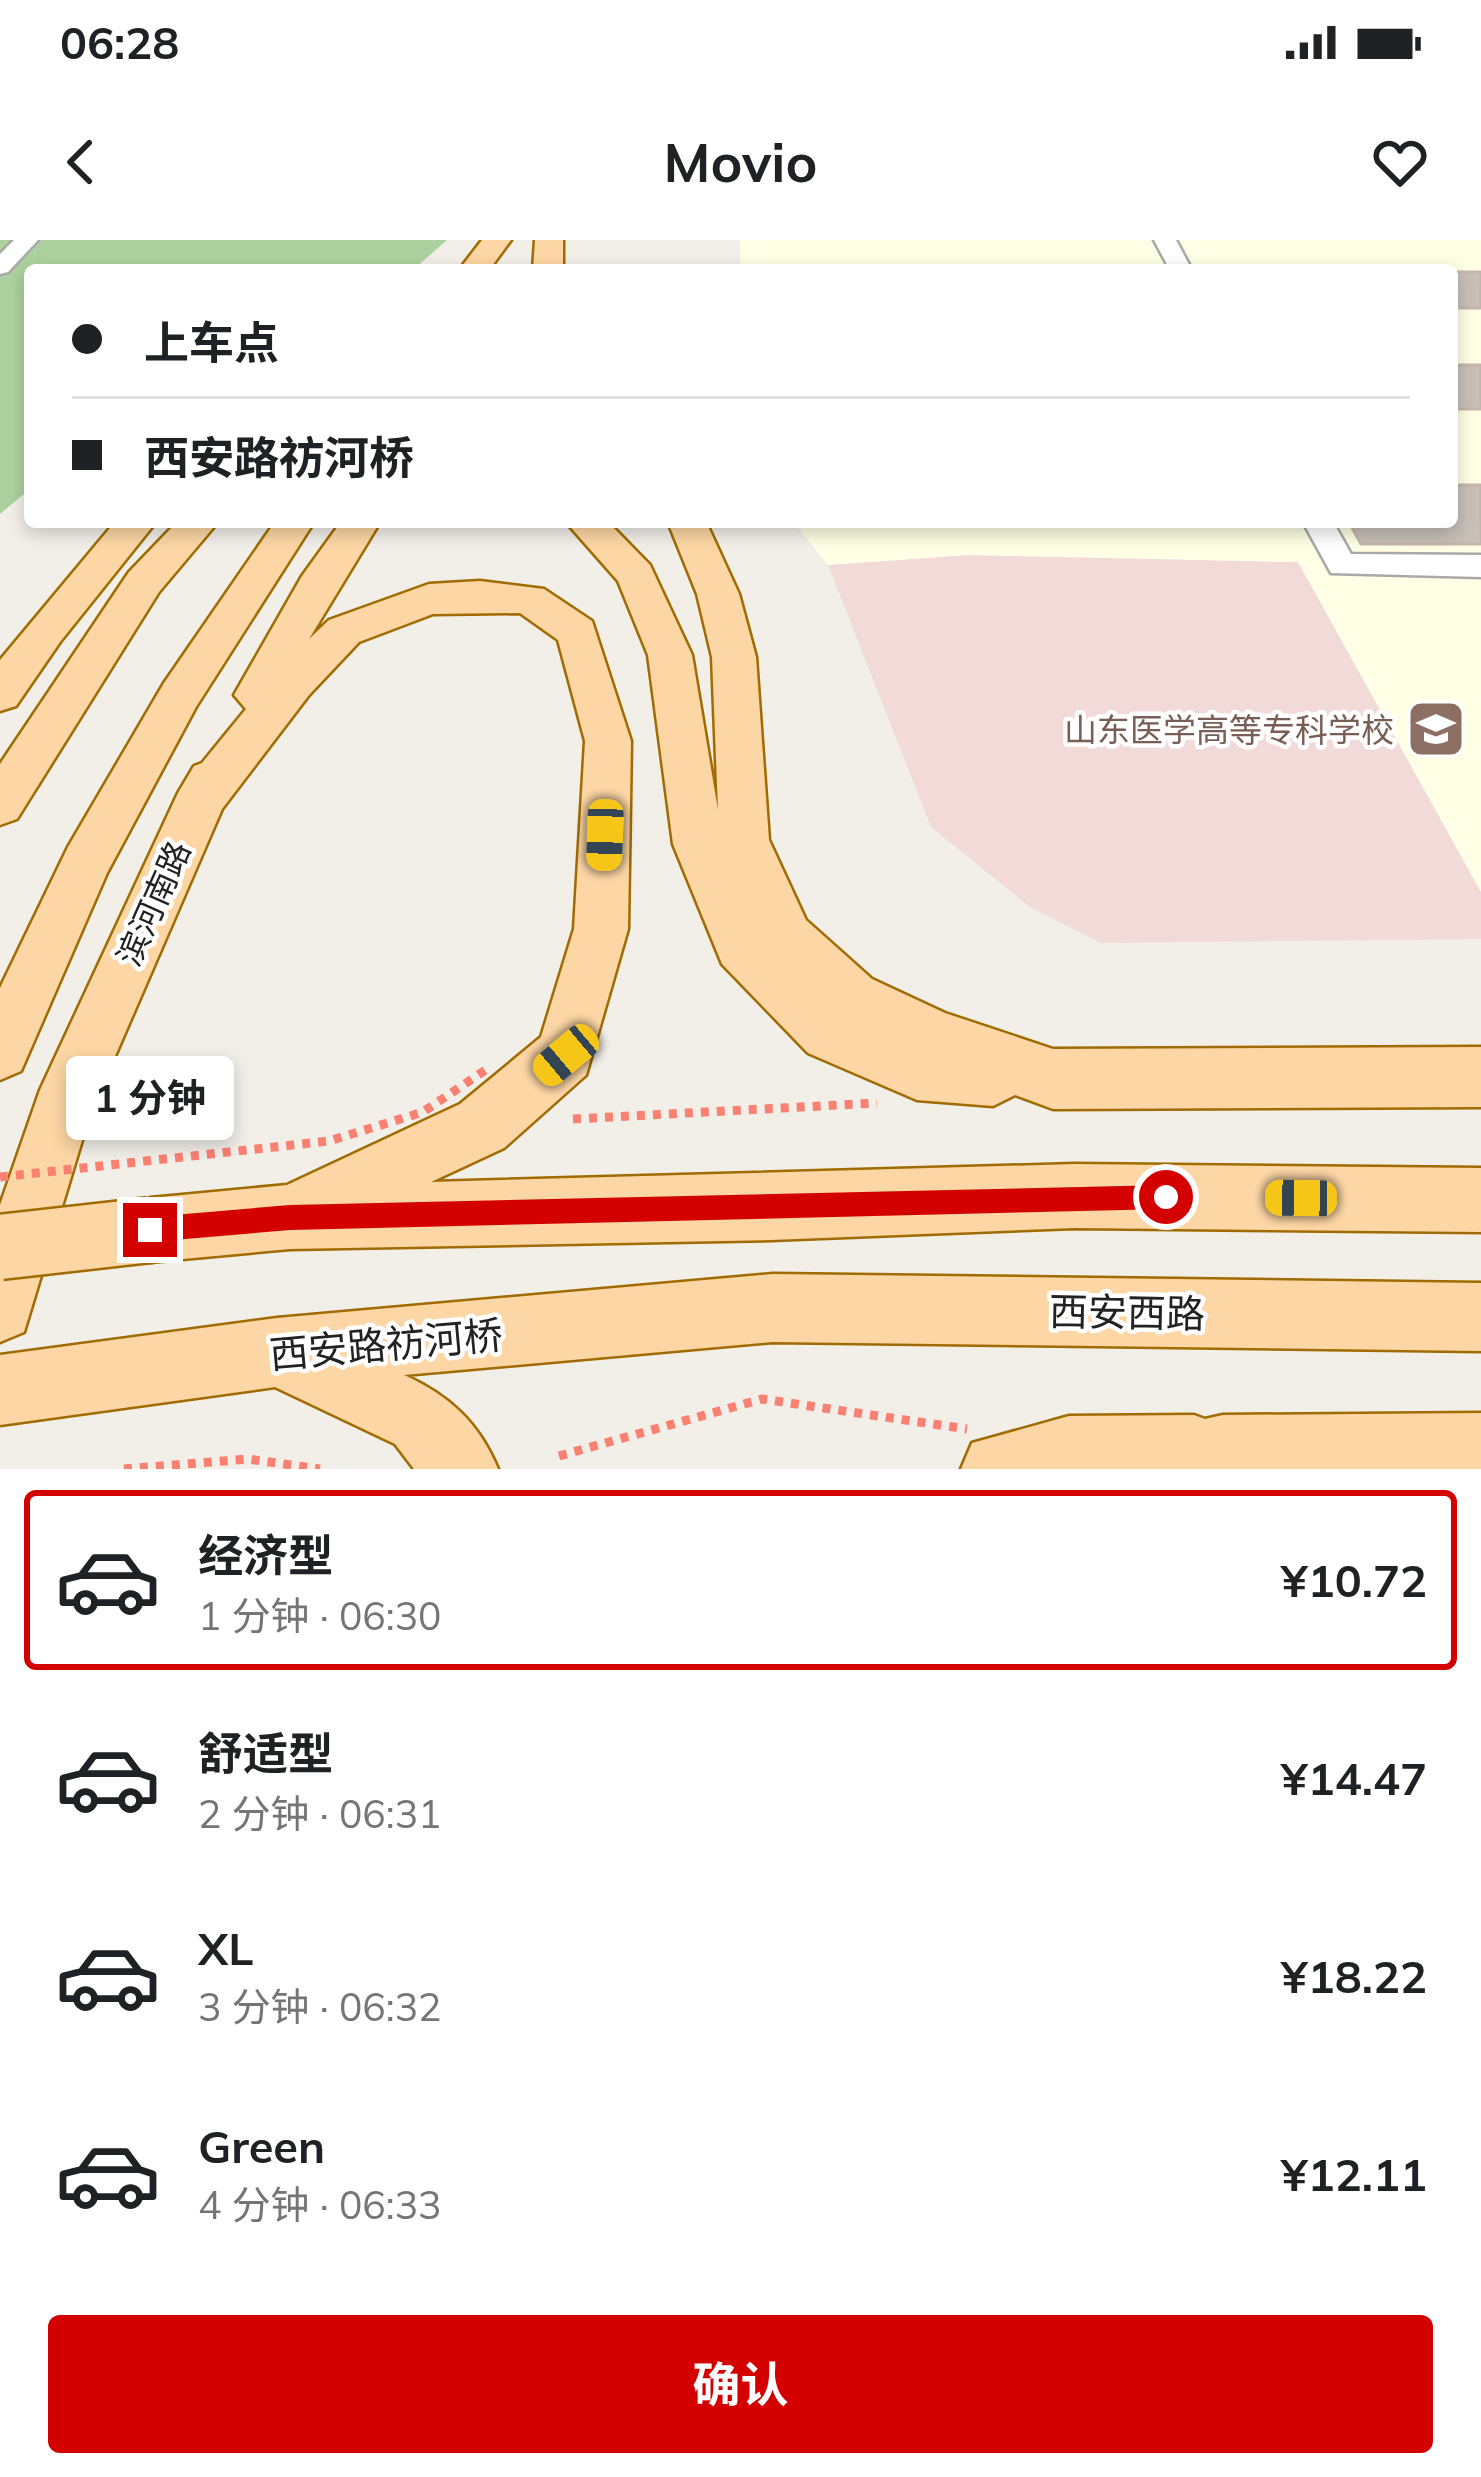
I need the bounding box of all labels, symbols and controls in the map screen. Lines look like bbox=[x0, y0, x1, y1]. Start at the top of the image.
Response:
text: 06:28 bbox=[60, 14, 179, 70]
text: Movio bbox=[664, 128, 817, 196]
icon: back bbox=[48, 129, 114, 195]
icon: heart bbox=[1367, 129, 1433, 195]
text: 上车点 bbox=[144, 314, 279, 370]
text: 西安路祊河桥 bbox=[144, 429, 414, 485]
school or university icon: 山东医学高等专科学校 bbox=[1405, 698, 1467, 760]
place label: 山东医学高等专科学校 bbox=[1064, 709, 1394, 750]
car bbox=[586, 798, 624, 872]
street label: 滨河南路 bbox=[107, 834, 199, 972]
car bbox=[527, 1018, 605, 1092]
callout: 1 分钟 bbox=[66, 1056, 234, 1140]
text: 1 分钟 bbox=[94, 1073, 206, 1122]
route start bbox=[1139, 1170, 1193, 1224]
car bbox=[1265, 1179, 1337, 1217]
route end bbox=[123, 1203, 177, 1257]
street label: 西安西路 bbox=[1049, 1286, 1205, 1338]
street label: 西安路祊河桥 bbox=[267, 1309, 505, 1379]
icon: car bbox=[54, 1526, 162, 1634]
text: 经济型 bbox=[198, 1527, 333, 1583]
text: ¥10.72 bbox=[1281, 1552, 1427, 1608]
text: 1 分钟 · 06:30 bbox=[198, 1591, 441, 1640]
icon: car bbox=[54, 1724, 162, 1832]
text: 舒适型 bbox=[198, 1725, 333, 1781]
text: ¥14.47 bbox=[1281, 1750, 1427, 1806]
text: 2 分钟 · 06:31 bbox=[198, 1789, 441, 1838]
text: XL bbox=[198, 1920, 253, 1976]
icon: car bbox=[54, 1922, 162, 2030]
text: ¥18.22 bbox=[1281, 1948, 1427, 2004]
text: 3 分钟 · 06:32 bbox=[198, 1982, 441, 2031]
text: Green bbox=[198, 2118, 325, 2174]
icon: car bbox=[54, 2120, 162, 2228]
text: ¥12.11 bbox=[1281, 2146, 1427, 2202]
text: 4 分钟 · 06:33 bbox=[198, 2180, 441, 2229]
button: 确认 bbox=[48, 2315, 1433, 2453]

